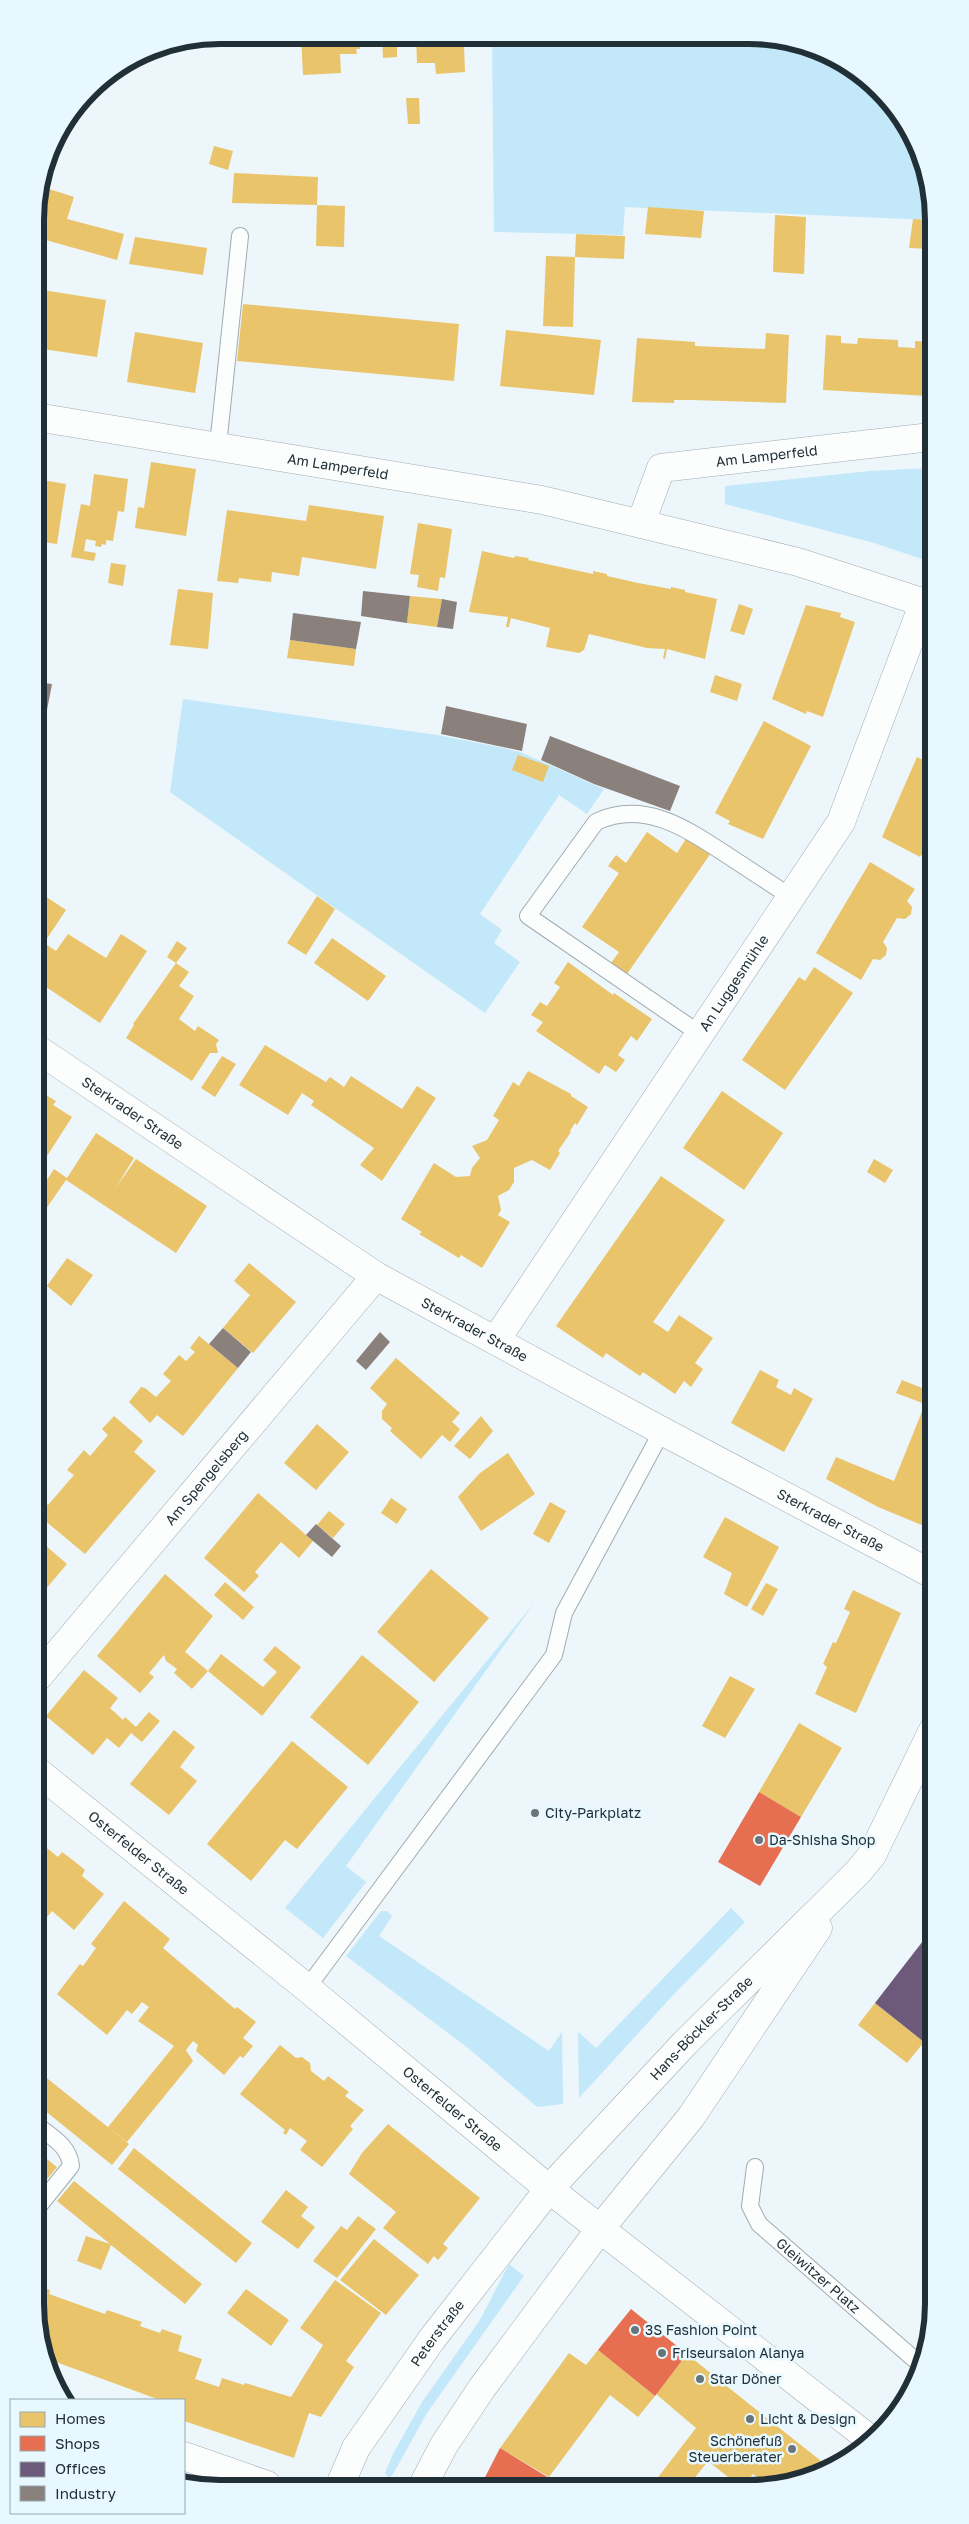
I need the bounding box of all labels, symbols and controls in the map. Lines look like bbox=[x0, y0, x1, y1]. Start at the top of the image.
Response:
street label: Am Lamperfeld bbox=[715, 441, 819, 470]
street label: Am Lamperfeld bbox=[286, 449, 390, 483]
street label: An Luggesmühle bbox=[695, 931, 772, 1034]
street label: Sterkrader Straße bbox=[79, 1073, 187, 1153]
street label: Sterkrader Straße bbox=[419, 1293, 531, 1365]
street label: Am Spengelsberg bbox=[161, 1426, 251, 1528]
street label: Sterkrader Straße bbox=[774, 1485, 887, 1555]
place label: City-Parkplatz bbox=[545, 1804, 641, 1821]
street label: Osterfelder Straße bbox=[85, 1807, 193, 1898]
marker: City-Parkplatz bbox=[529, 1807, 541, 1819]
place label: Da-Shisha Shop bbox=[769, 1831, 875, 1848]
marker: Da-Shisha Shop bbox=[753, 1834, 765, 1846]
street label: Hans-Böckler-Straße bbox=[646, 1972, 756, 2083]
street label: Osterfelder Straße bbox=[399, 2062, 506, 2155]
street label: Gleiwitzer Platz bbox=[773, 2234, 864, 2316]
street label: Peterstraße bbox=[407, 2296, 467, 2370]
place label: 3S Fashion Point bbox=[645, 2321, 757, 2338]
marker: 3S Fashion Point bbox=[629, 2324, 641, 2336]
place label: Friseursalon Alanya bbox=[672, 2344, 804, 2361]
marker: Friseursalon Alanya bbox=[656, 2347, 668, 2359]
place label: Star Döner bbox=[710, 2370, 782, 2387]
marker: Star Döner bbox=[694, 2373, 706, 2385]
legend bbox=[10, 2399, 185, 2514]
text: Homes bbox=[55, 2409, 105, 2427]
place label: Licht & Design bbox=[760, 2410, 856, 2427]
marker: Licht & Design bbox=[744, 2413, 756, 2425]
place label: Schönefuß Steuerberater bbox=[689, 2432, 783, 2465]
text: Shops bbox=[55, 2434, 100, 2452]
marker: Schönefuß Steuerberater bbox=[786, 2443, 798, 2455]
text: Offices bbox=[55, 2459, 106, 2477]
text: Industry bbox=[55, 2484, 116, 2502]

